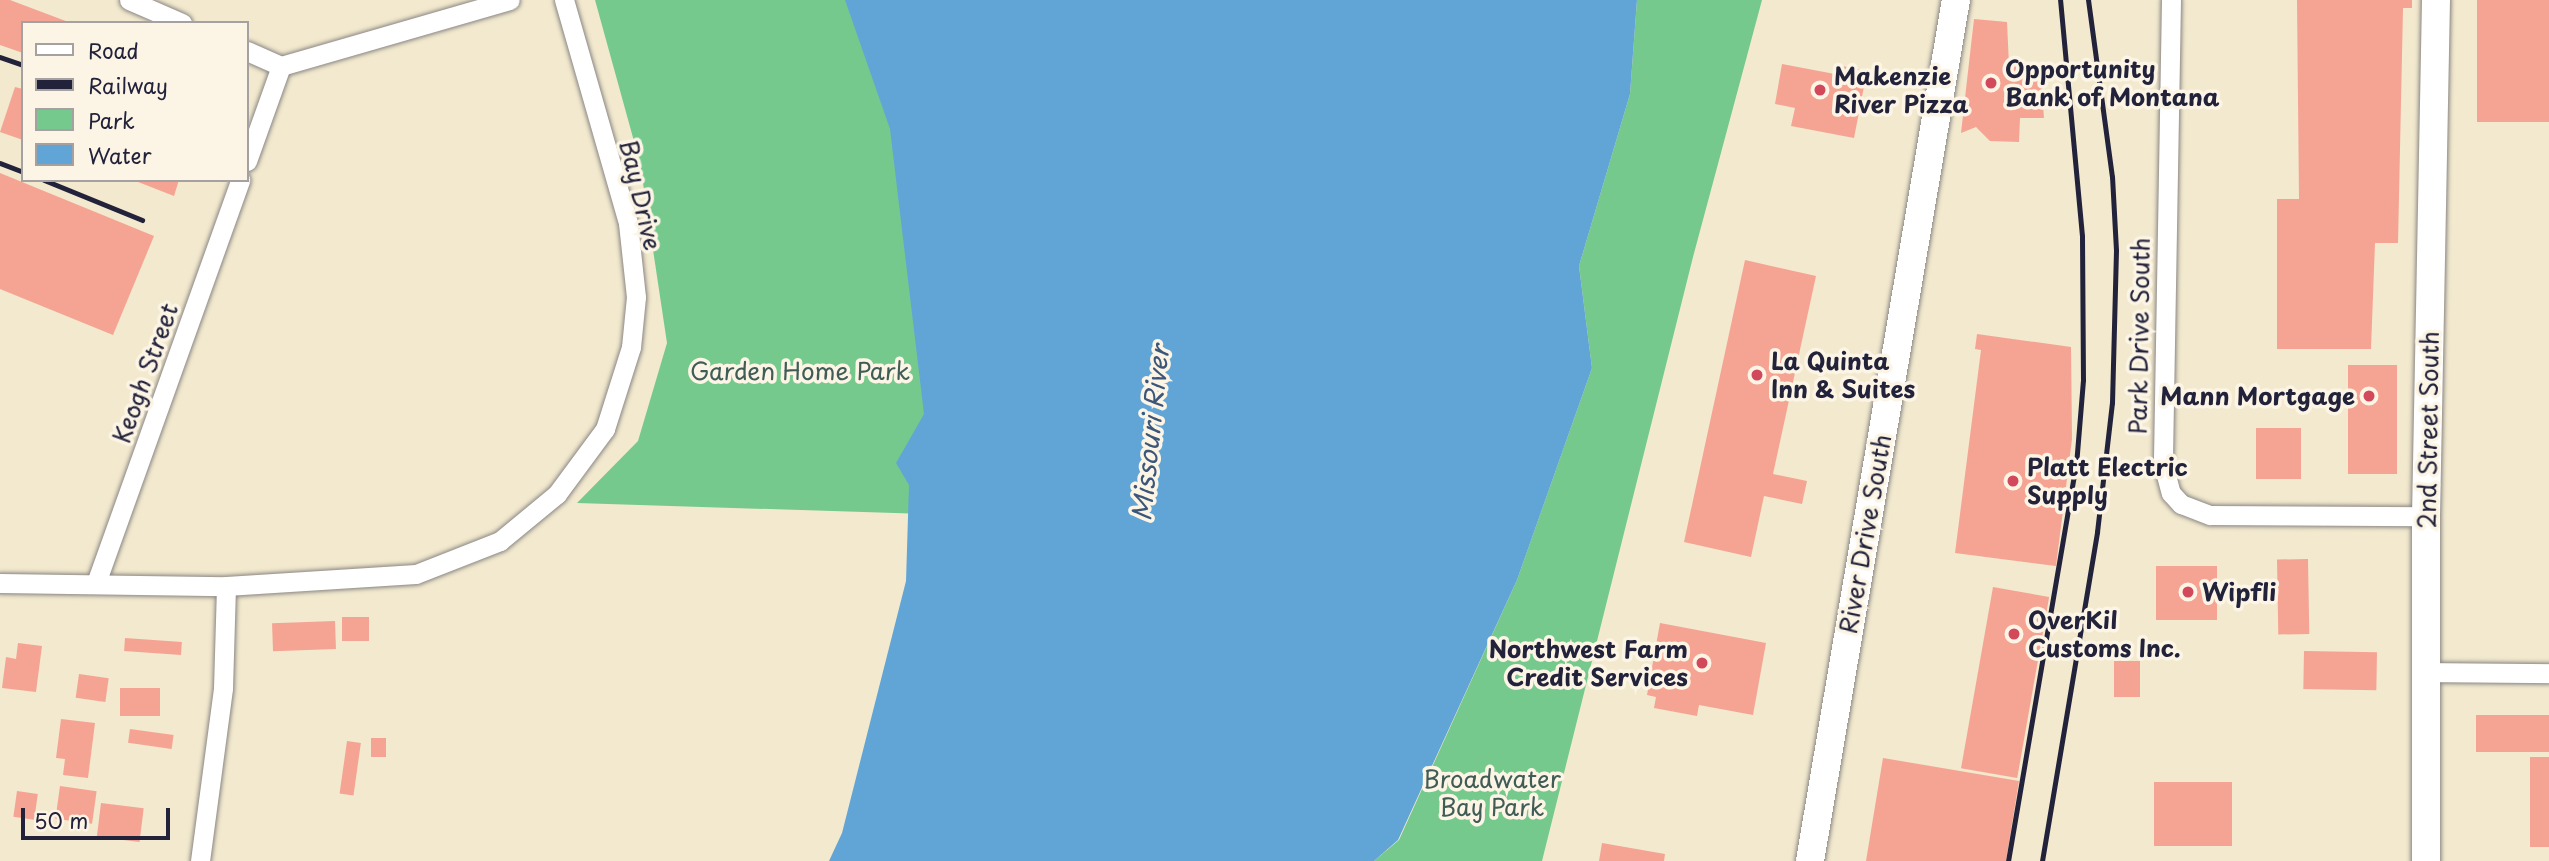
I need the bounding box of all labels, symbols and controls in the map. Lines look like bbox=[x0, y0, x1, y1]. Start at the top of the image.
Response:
legend bbox=[21, 21, 248, 182]
text: Road bbox=[88, 34, 139, 66]
place label: Opportunity Bank of Montana bbox=[2005, 55, 2220, 111]
place label: Makenzie River Pizza bbox=[1834, 62, 1969, 118]
text: Railway bbox=[88, 69, 168, 101]
marker: Opportunity Bank of Montana bbox=[1983, 75, 1999, 91]
marker: Makenzie River Pizza bbox=[1812, 82, 1828, 98]
text: Park bbox=[88, 104, 135, 136]
street label: Bay Drive bbox=[614, 136, 668, 254]
text: Water bbox=[88, 139, 151, 171]
street label: Park Drive South bbox=[2123, 237, 2155, 435]
street label: Keogh Street bbox=[106, 299, 184, 447]
street label: 2nd Street South bbox=[2412, 330, 2444, 530]
water label: Missouri River bbox=[1125, 343, 1175, 523]
place label: La Quinta Inn & Suites bbox=[1771, 347, 1917, 403]
park label: Garden Home Park bbox=[690, 357, 910, 385]
marker: La Quinta Inn & Suites bbox=[1749, 367, 1765, 383]
place label: Mann Mortgage bbox=[2161, 382, 2355, 410]
marker: Mann Mortgage bbox=[2361, 388, 2377, 404]
street label: River Drive South bbox=[1833, 432, 1897, 636]
place label: Platt Electric Supply bbox=[2027, 453, 2187, 509]
marker: Platt Electric Supply bbox=[2005, 473, 2021, 489]
place label: Wipfli bbox=[2202, 578, 2276, 606]
marker: Wipfli bbox=[2180, 584, 2196, 600]
place label: OverKil Customs Inc. bbox=[2028, 606, 2182, 662]
marker: OverKil Customs Inc. bbox=[2006, 626, 2022, 642]
place label: Northwest Farm Credit Services bbox=[1489, 635, 1688, 691]
marker: Northwest Farm Credit Services bbox=[1694, 655, 1710, 671]
park label: Broadwater Bay Park bbox=[1423, 765, 1561, 821]
scale bar bbox=[24, 794, 173, 838]
text: 50 m bbox=[34, 804, 88, 836]

